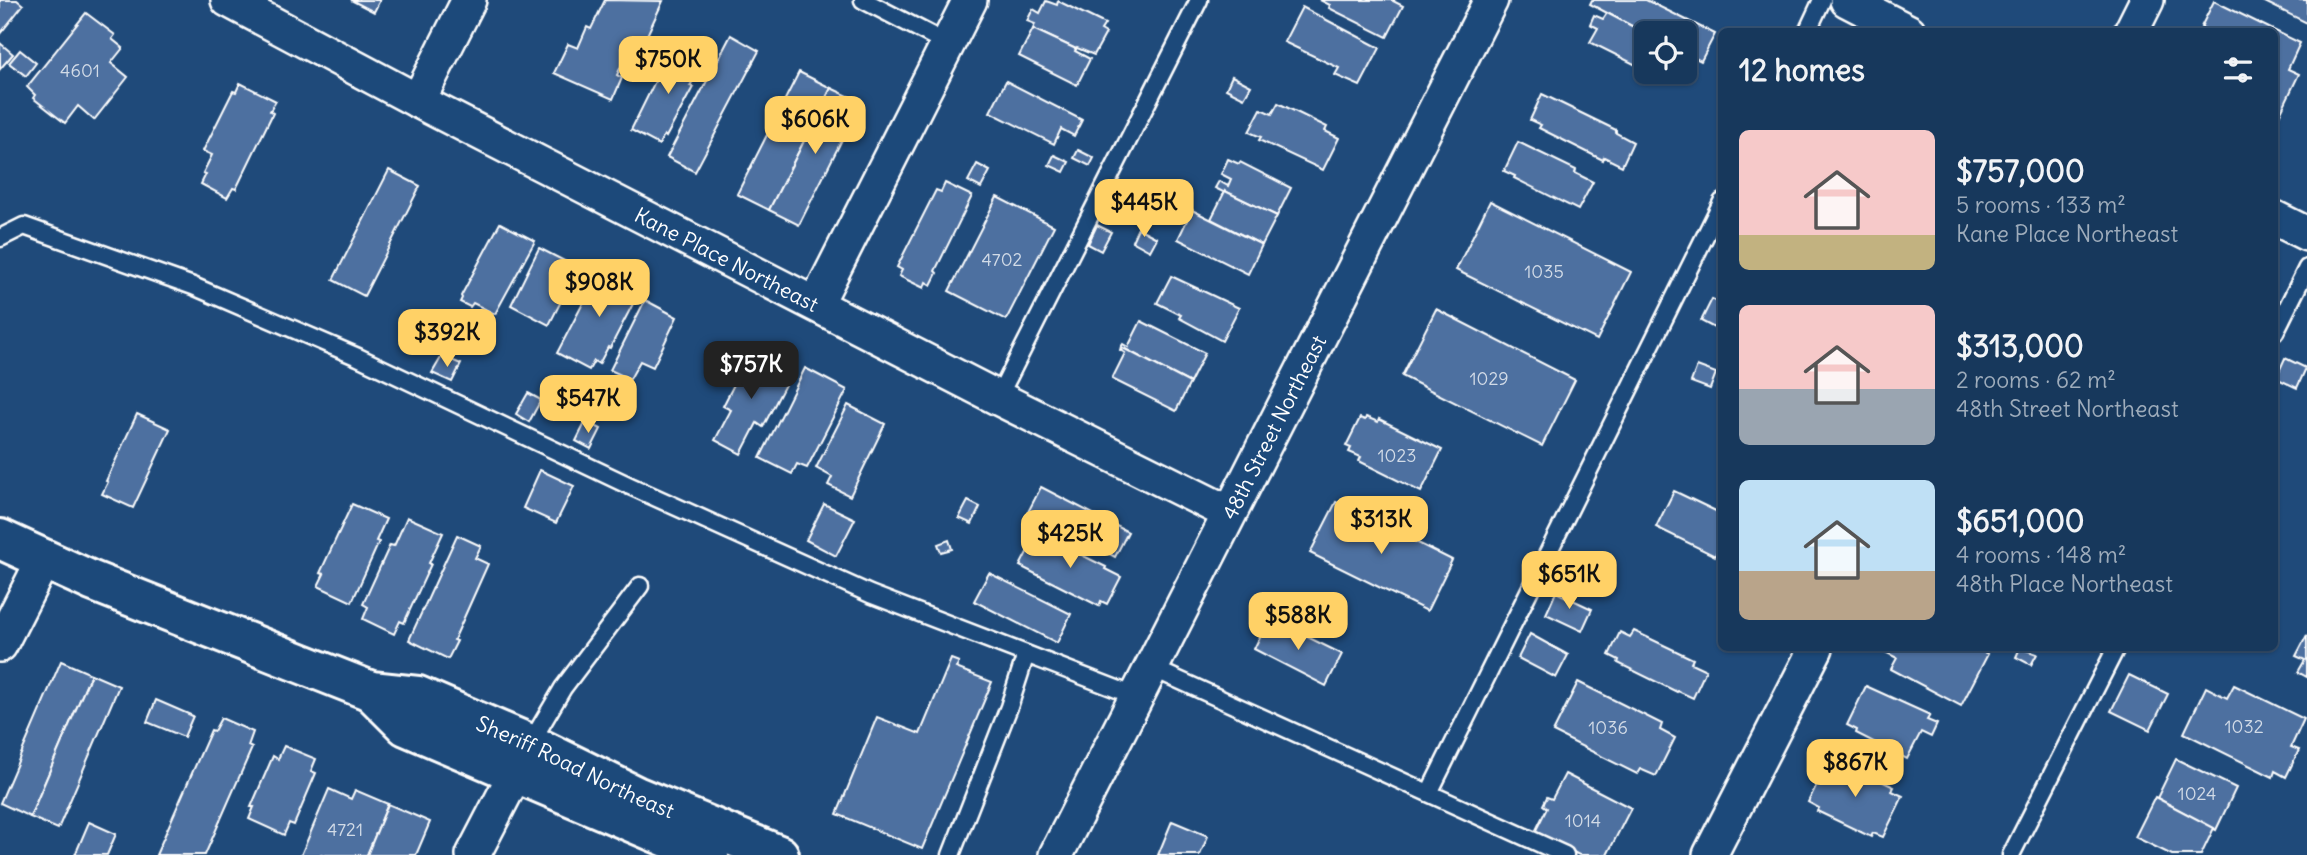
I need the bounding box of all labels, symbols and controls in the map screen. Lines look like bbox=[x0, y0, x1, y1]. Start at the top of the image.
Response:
map controls bbox=[1634, 21, 1697, 84]
button: locate bbox=[1634, 21, 1697, 84]
pin: $750K bbox=[619, 36, 717, 96]
text: $750K bbox=[635, 44, 701, 73]
text: 12 homes bbox=[1739, 51, 1865, 89]
icon: filters bbox=[2219, 51, 2257, 89]
house number: 4601 bbox=[60, 59, 100, 82]
pin: $606K bbox=[766, 96, 864, 156]
text: $606K bbox=[781, 104, 849, 133]
text: $757,000 bbox=[1956, 152, 2085, 190]
icon: home bbox=[1795, 158, 1879, 242]
pin: $445K bbox=[1095, 180, 1193, 239]
text: $445K bbox=[1111, 187, 1177, 216]
text: 5 rooms · 133 m² bbox=[1956, 190, 2126, 219]
street label: Kane Place Northeast bbox=[630, 201, 823, 317]
text: Kane Place Northeast bbox=[1956, 219, 2178, 248]
house number: 4702 bbox=[982, 248, 1023, 271]
pin: $908K bbox=[550, 260, 648, 319]
house number: 1035 bbox=[1524, 260, 1564, 283]
text: $908K bbox=[565, 267, 633, 296]
pin: $392K bbox=[398, 310, 496, 369]
text: $392K bbox=[414, 317, 480, 346]
text: $313,000 bbox=[1956, 327, 2084, 365]
street label: 48th Street Northeast bbox=[1216, 330, 1332, 524]
icon: home bbox=[1795, 333, 1879, 417]
pin: $757K bbox=[702, 342, 800, 401]
text: $757K bbox=[720, 349, 782, 378]
text: 2 rooms · 62 m² bbox=[1956, 365, 2116, 394]
house number: 1029 bbox=[1469, 367, 1509, 390]
pin: $547K bbox=[539, 376, 637, 435]
text: $547K bbox=[556, 383, 620, 412]
text: 48th Street Northeast bbox=[1956, 394, 2179, 423]
house number: 1023 bbox=[1377, 444, 1417, 467]
pin: $313K bbox=[1332, 496, 1430, 556]
text: $651,000 bbox=[1956, 502, 2085, 540]
text: $313K bbox=[1350, 504, 1412, 533]
icon: home bbox=[1795, 508, 1879, 592]
pin: $425K bbox=[1021, 510, 1119, 570]
text: $425K bbox=[1037, 518, 1103, 547]
text: 4 rooms · 148 m² bbox=[1956, 540, 2126, 569]
pin: $651K bbox=[1520, 552, 1618, 611]
text: $651K bbox=[1538, 559, 1600, 588]
text: 48th Place Northeast bbox=[1956, 569, 2173, 598]
pin: $588K bbox=[1249, 592, 1347, 652]
text: $588K bbox=[1265, 600, 1331, 629]
street label: Sheriff Road Northeast bbox=[472, 709, 679, 824]
house number: 1032 bbox=[2224, 715, 2264, 738]
house number: 1036 bbox=[1588, 716, 1628, 739]
pin: $867K bbox=[1806, 740, 1904, 799]
text: $867K bbox=[1823, 747, 1887, 776]
house number: 1024 bbox=[2178, 782, 2216, 805]
house number: 1014 bbox=[1565, 809, 1601, 832]
house number: 4721 bbox=[327, 818, 363, 841]

